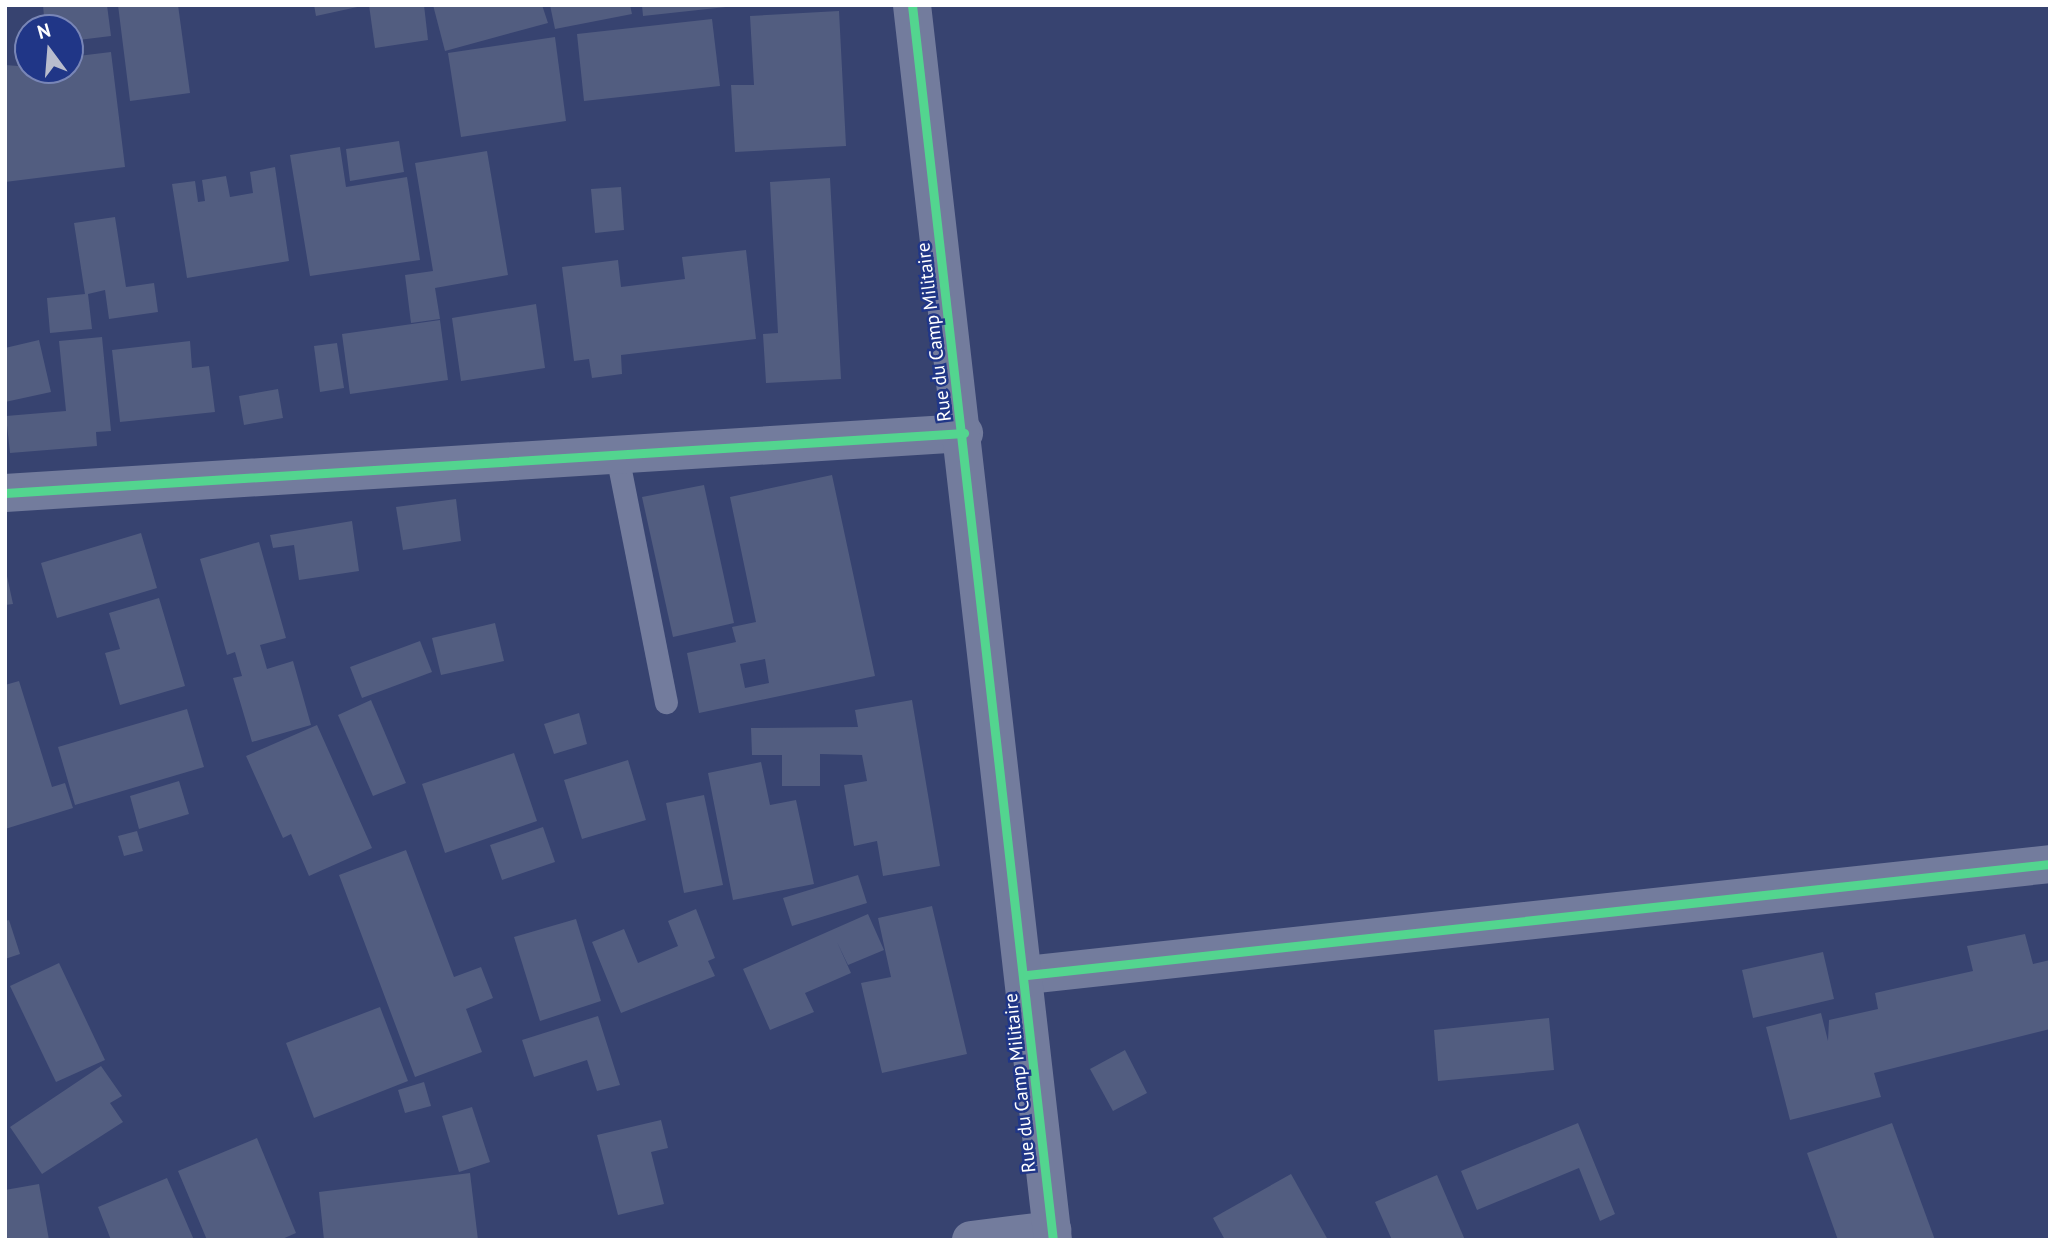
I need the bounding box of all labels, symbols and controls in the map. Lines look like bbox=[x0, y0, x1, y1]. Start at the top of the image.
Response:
north arrow bbox=[14, 14, 84, 84]
text: N bbox=[34, 17, 53, 44]
street label: Rue du Camp Militaire bbox=[912, 241, 956, 423]
street label: Rue du Camp Militaire bbox=[999, 992, 1041, 1174]

